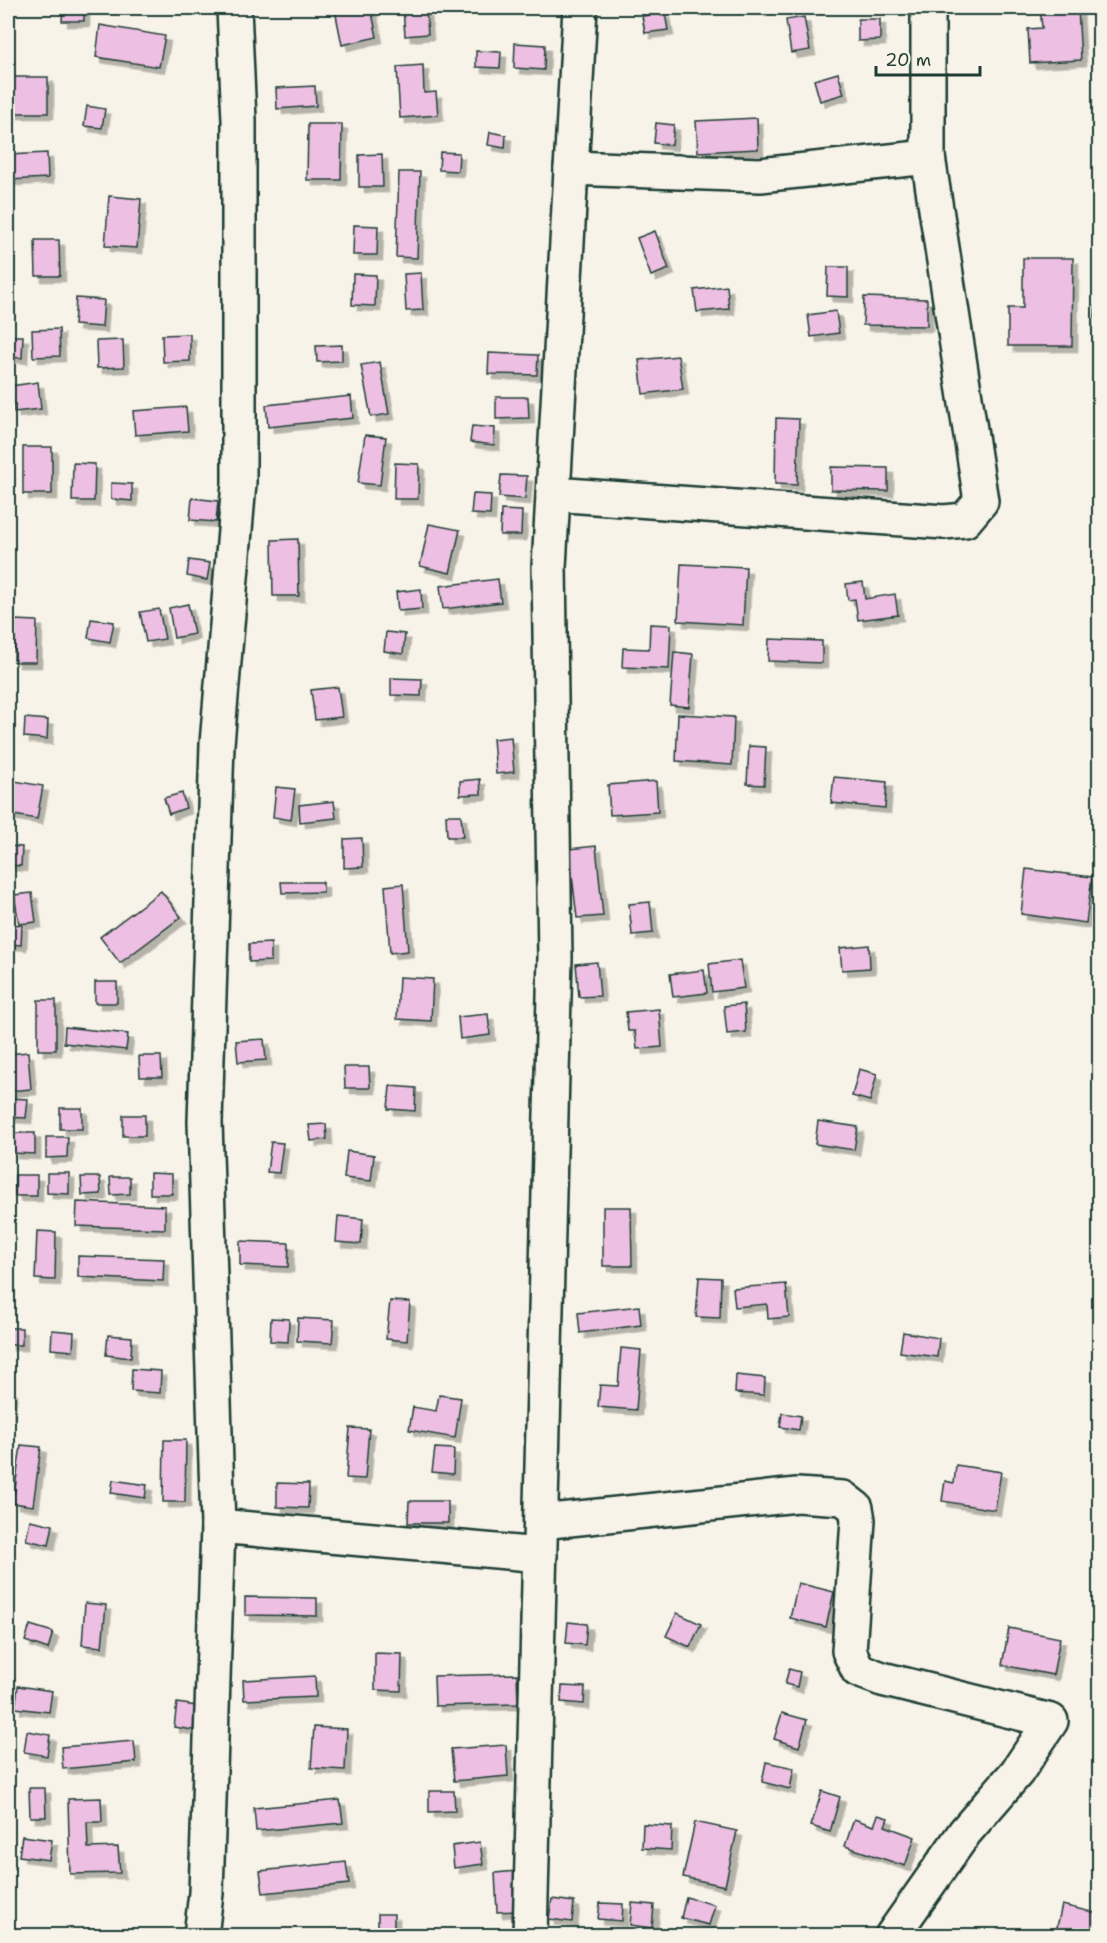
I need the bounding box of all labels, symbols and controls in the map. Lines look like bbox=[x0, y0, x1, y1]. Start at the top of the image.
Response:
scale bar bbox=[876, 39, 980, 77]
text: 20 m bbox=[885, 48, 931, 72]

